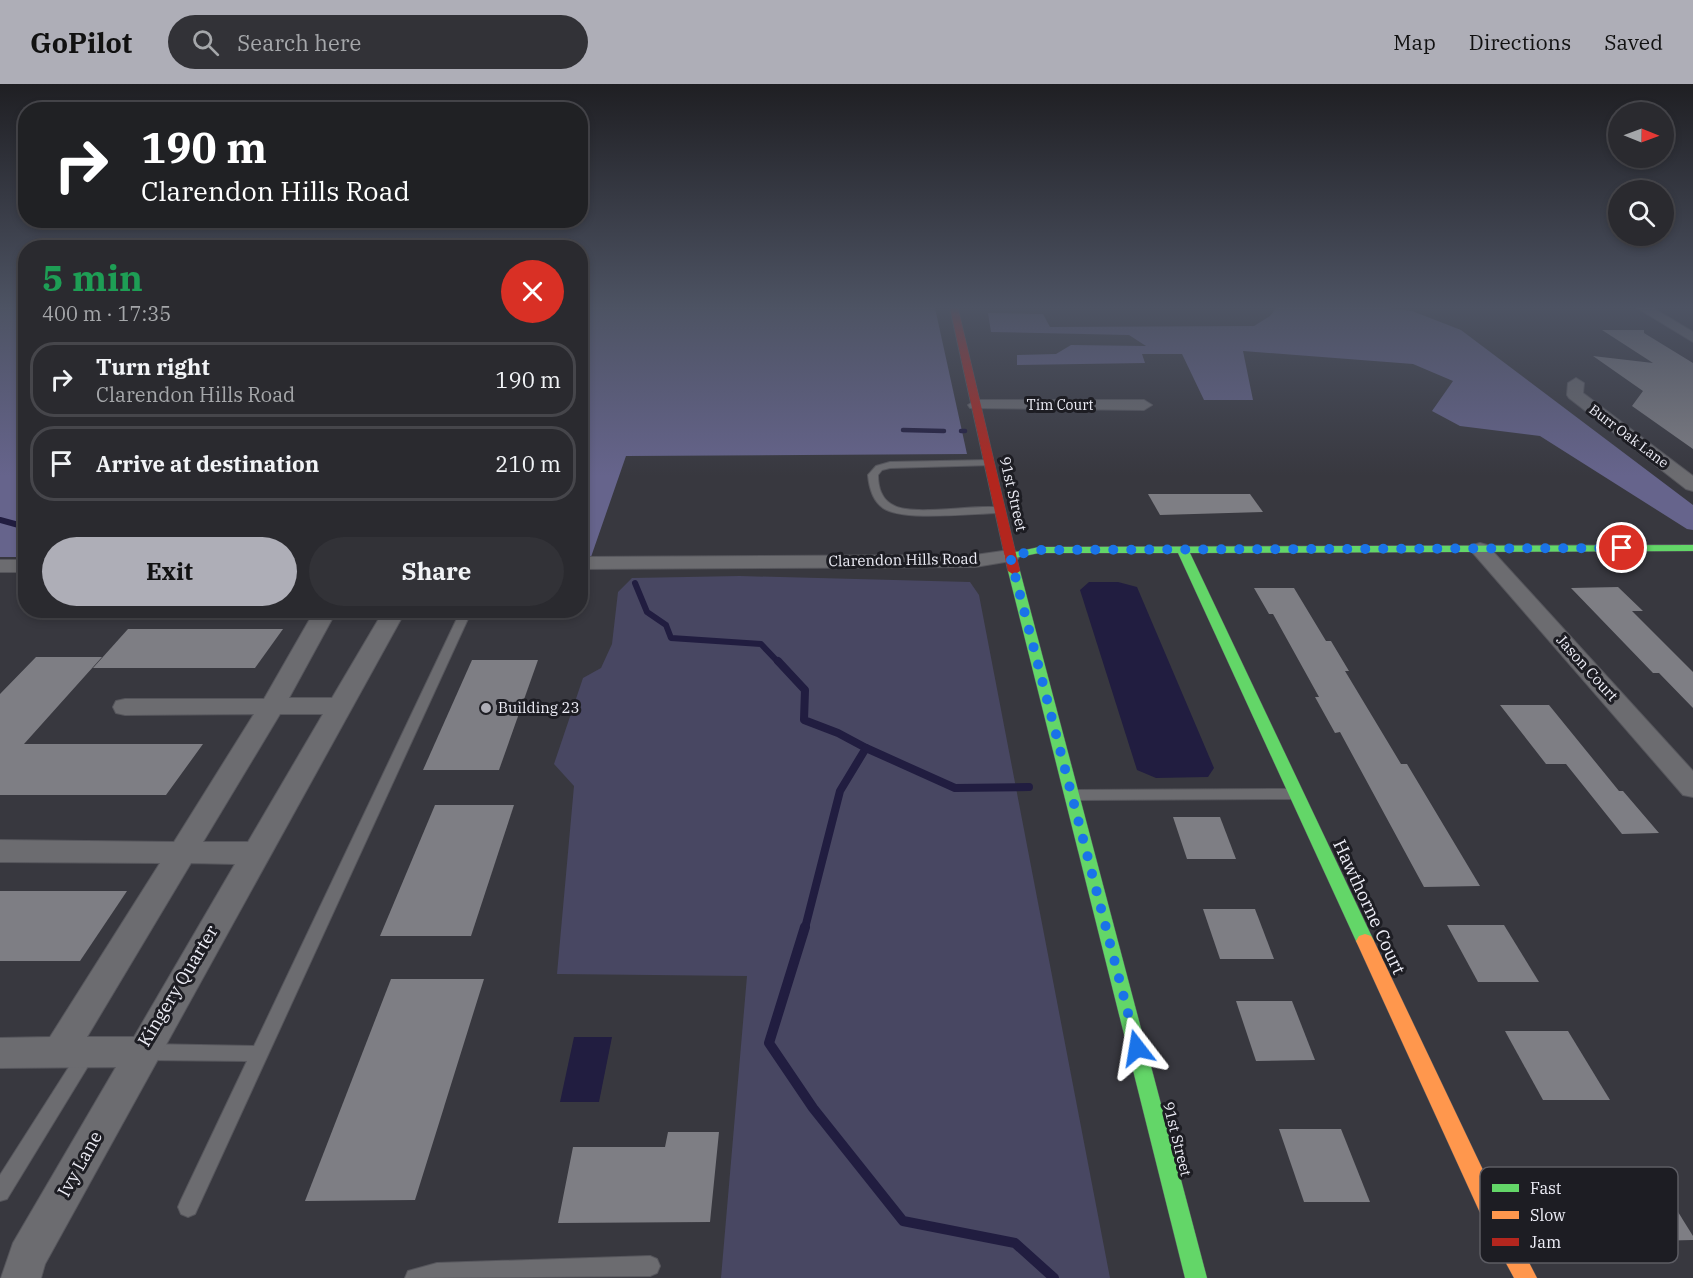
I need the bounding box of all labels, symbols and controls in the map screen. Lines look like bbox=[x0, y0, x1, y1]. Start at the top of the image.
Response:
search box bbox=[168, 15, 588, 69]
text: GoPilot bbox=[30, 24, 132, 61]
icon: search bbox=[189, 26, 222, 59]
text: Search here bbox=[237, 28, 361, 57]
text: Map bbox=[1393, 28, 1436, 56]
text: Directions bbox=[1469, 28, 1571, 56]
text: Saved bbox=[1604, 28, 1663, 56]
north arrow bbox=[1608, 102, 1674, 168]
map controls bbox=[1608, 102, 1674, 246]
text: 190 m bbox=[141, 120, 267, 175]
icon: right bbox=[42, 126, 120, 204]
text: Clarendon Hills Road bbox=[141, 173, 410, 208]
button: search bbox=[1608, 180, 1674, 246]
text: 5 min bbox=[42, 254, 143, 301]
button: close bbox=[501, 260, 564, 323]
text: 400 m · 17:35 bbox=[42, 300, 171, 327]
text: Turn right bbox=[96, 352, 210, 381]
icon: right bbox=[45, 363, 78, 396]
text: 190 m bbox=[495, 365, 561, 394]
text: Clarendon Hills Road bbox=[96, 381, 295, 408]
street label: Tim Court bbox=[1027, 396, 1094, 414]
street label: Burr Oak Lane bbox=[1586, 400, 1672, 472]
icon: arrive bbox=[45, 447, 78, 480]
text: Arrive at destination bbox=[96, 449, 319, 478]
text: 210 m bbox=[495, 449, 561, 478]
street label: 91st Street bbox=[996, 455, 1031, 533]
pin bbox=[1596, 522, 1647, 573]
icon: arrive bbox=[1605, 531, 1638, 564]
button: Exit bbox=[42, 537, 297, 606]
button: Share bbox=[309, 537, 564, 606]
street label: Clarendon Hills Road bbox=[828, 549, 978, 570]
street label: Jason Court bbox=[1552, 630, 1622, 705]
place label: Building 23 bbox=[498, 698, 579, 717]
marker: Building 23 bbox=[479, 701, 493, 715]
street label: Hawthorne Court bbox=[1328, 836, 1411, 978]
street label: Kingery Quarter bbox=[132, 921, 223, 1051]
position arrow bbox=[1105, 1016, 1169, 1080]
street label: 91st Street bbox=[1159, 1100, 1196, 1178]
street label: Ivy Lane bbox=[52, 1127, 107, 1201]
legend bbox=[1480, 1167, 1678, 1263]
text: Fast bbox=[1530, 1178, 1562, 1198]
text: Slow bbox=[1530, 1205, 1566, 1225]
text: Jam bbox=[1530, 1232, 1561, 1252]

